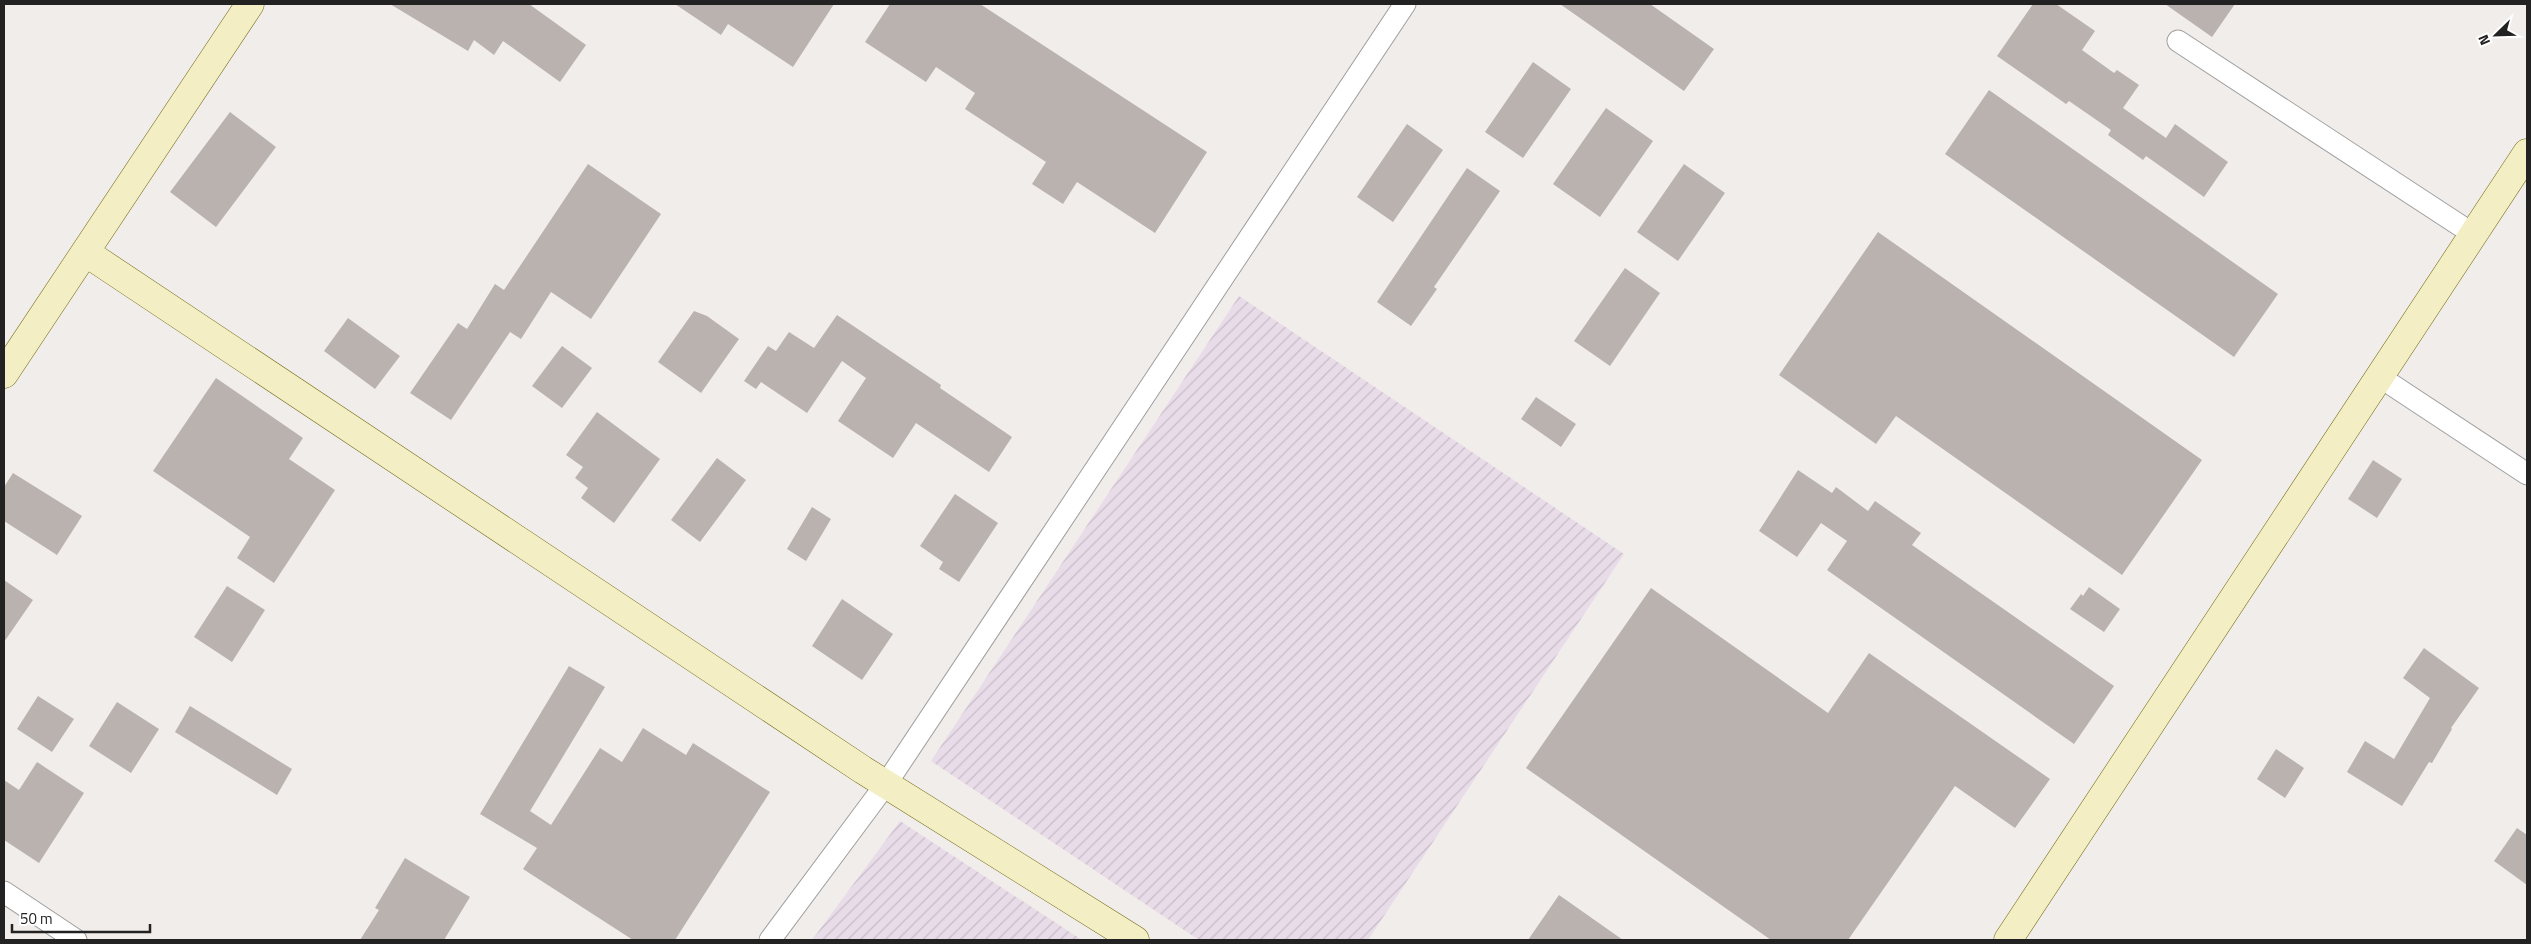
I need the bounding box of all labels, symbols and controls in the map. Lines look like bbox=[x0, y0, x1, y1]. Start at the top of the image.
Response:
north arrow bbox=[2471, 10, 2521, 60]
text: N bbox=[2472, 32, 2495, 49]
scale bar bbox=[12, 902, 150, 934]
text: 50 m bbox=[20, 907, 53, 930]

